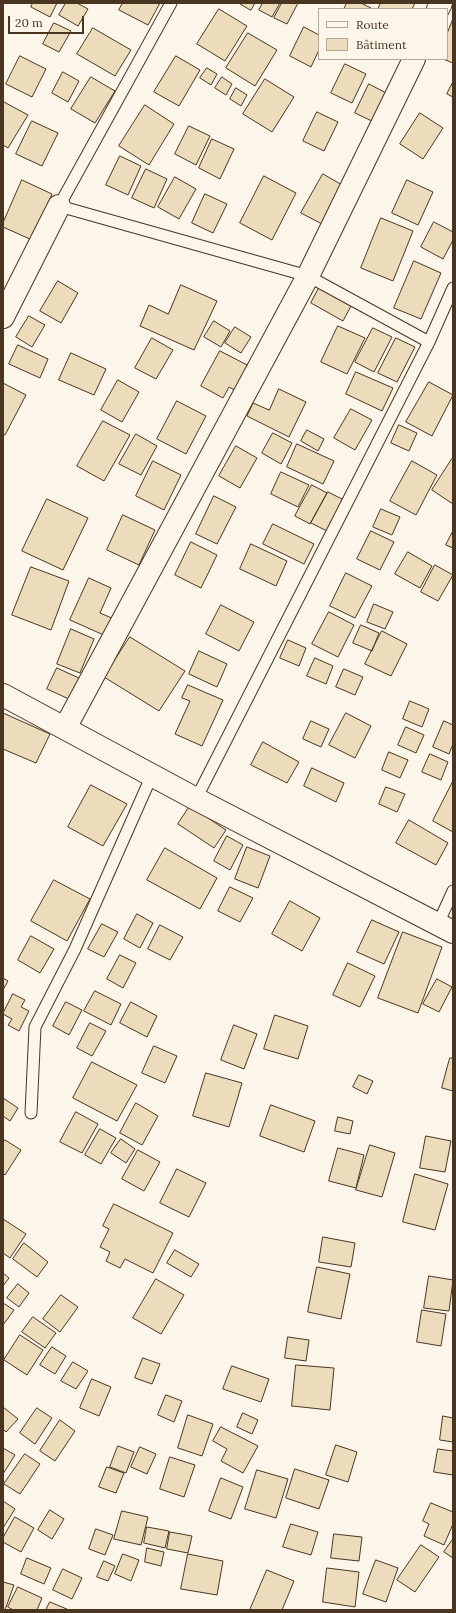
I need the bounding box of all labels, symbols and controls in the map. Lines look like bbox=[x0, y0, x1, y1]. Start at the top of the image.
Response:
scale bar bbox=[10, 8, 86, 34]
legend bbox=[318, 8, 448, 60]
text: 20 m bbox=[15, 15, 43, 30]
text: Route bbox=[356, 17, 389, 32]
text: Bâtiment bbox=[356, 37, 407, 52]

